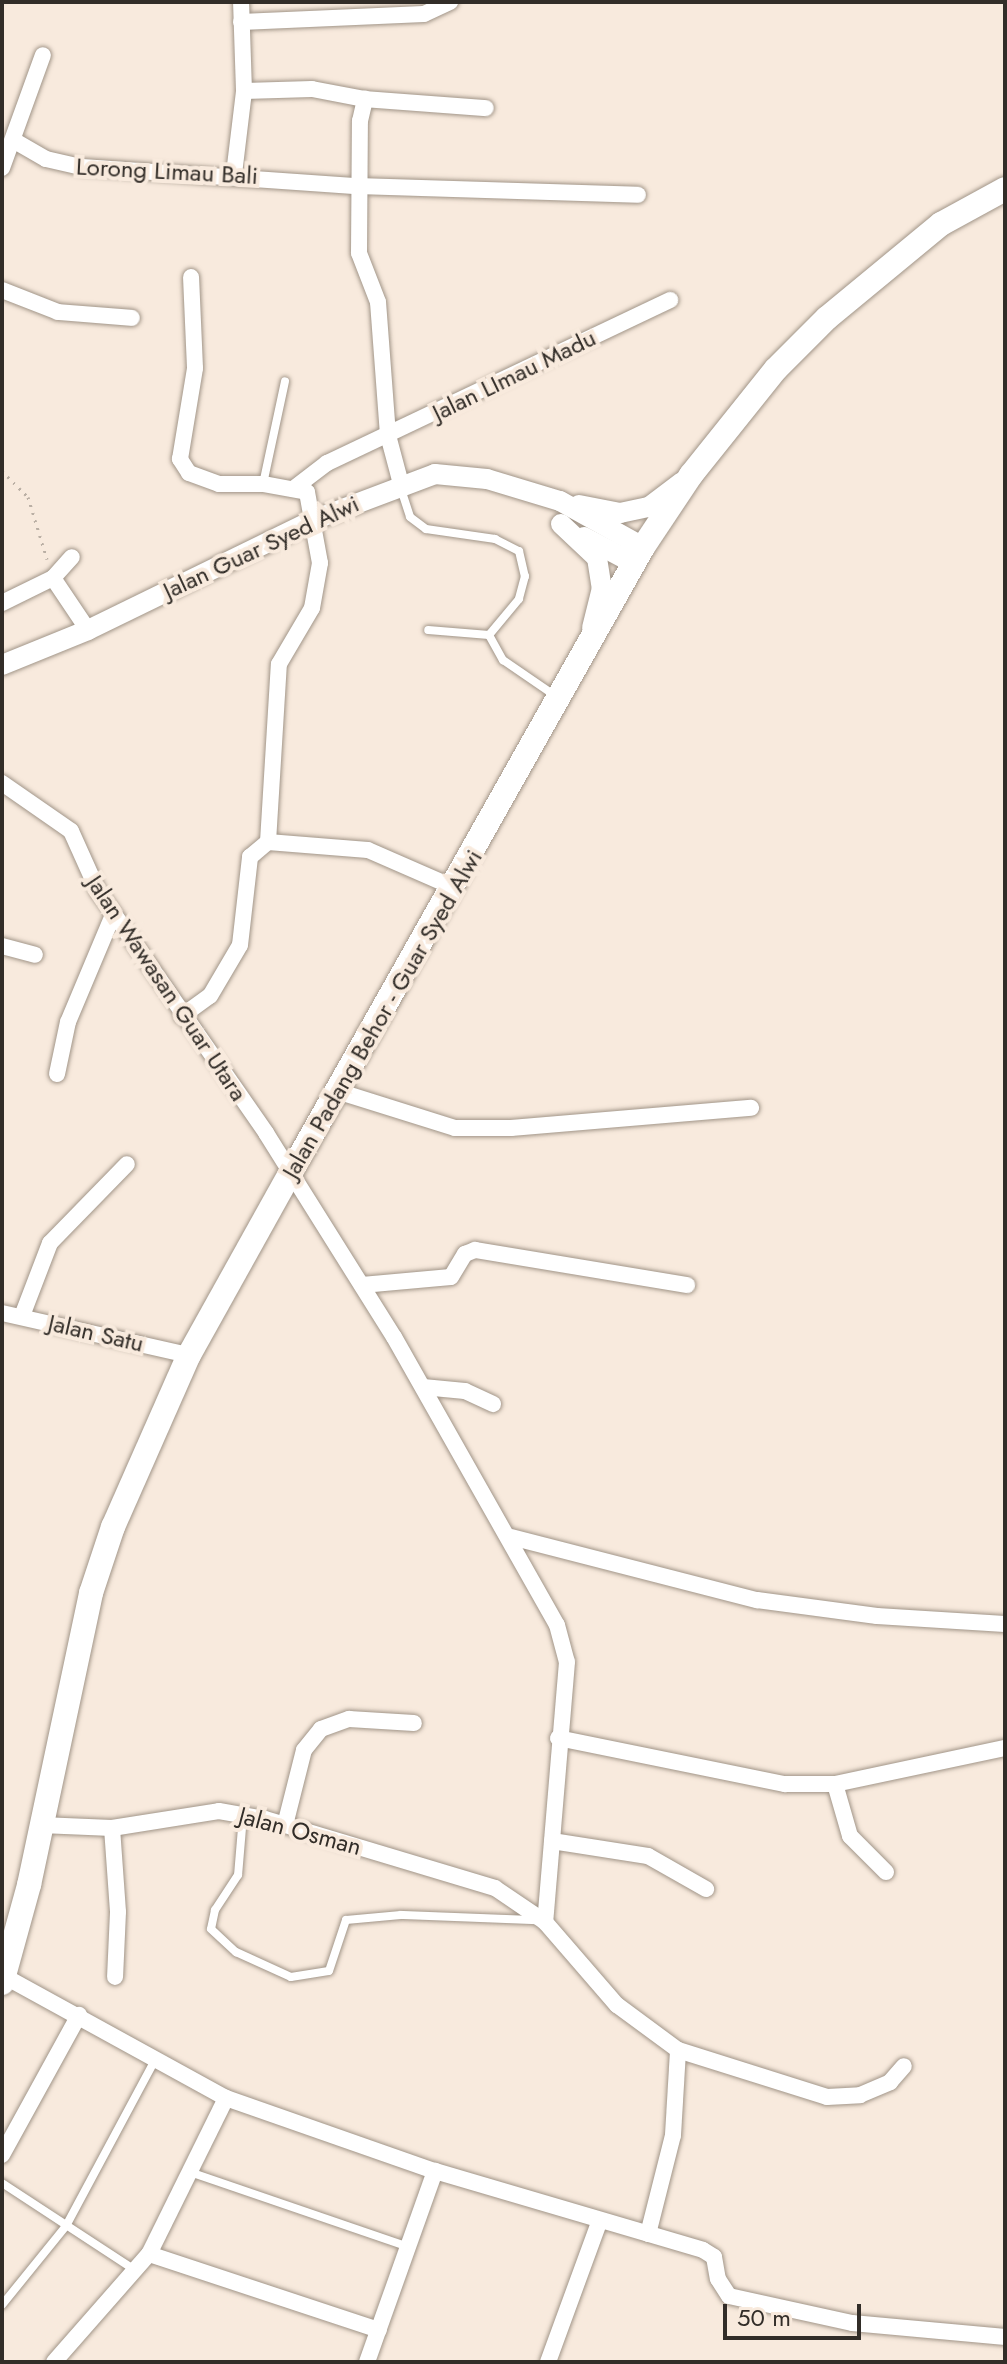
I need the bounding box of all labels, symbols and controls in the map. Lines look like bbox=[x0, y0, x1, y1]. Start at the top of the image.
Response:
street label: Lorong Limau Bali bbox=[75, 152, 259, 190]
street label: Jalan LImau Madu bbox=[428, 323, 600, 427]
street label: Jalan Guar Syed Alwi bbox=[158, 489, 364, 605]
street label: Jalan Padang Behor - Guar Syed Alwi bbox=[276, 845, 488, 1183]
street label: Jalan Wawasan Guar Utara bbox=[81, 870, 253, 1106]
street label: Jalan Satu bbox=[45, 1308, 147, 1358]
street label: Jalan Osman bbox=[236, 1801, 364, 1861]
scale bar bbox=[727, 2288, 865, 2338]
text: 50 m bbox=[737, 2300, 791, 2335]

